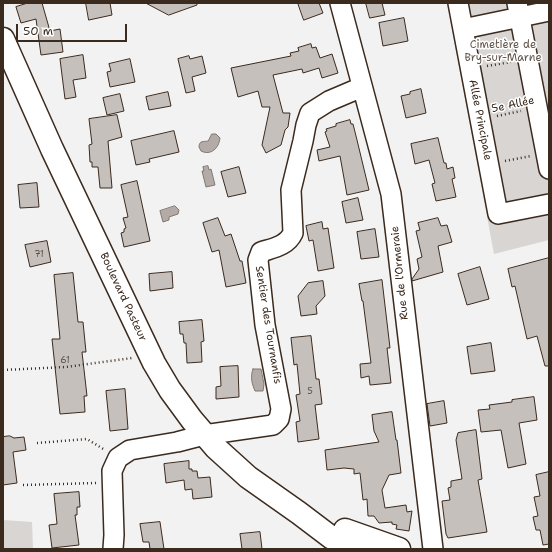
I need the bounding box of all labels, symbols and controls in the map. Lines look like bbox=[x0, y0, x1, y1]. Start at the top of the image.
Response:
scale bar bbox=[18, 16, 129, 42]
text: 50 m bbox=[23, 23, 53, 39]
park label: Cimetière de Bry-sur-Marne bbox=[464, 38, 542, 64]
street label: Allée Principale bbox=[466, 78, 494, 162]
street label: 5e Allée bbox=[490, 94, 536, 116]
street label: Rue de l'Ormeraie bbox=[389, 226, 411, 320]
house number: 71 bbox=[34, 250, 44, 260]
street label: Boulevard Pasteur bbox=[97, 250, 149, 344]
street label: Sentier des Tournanfis bbox=[252, 265, 284, 385]
house number: 61 bbox=[60, 356, 70, 366]
house number: 5 bbox=[307, 387, 313, 397]

